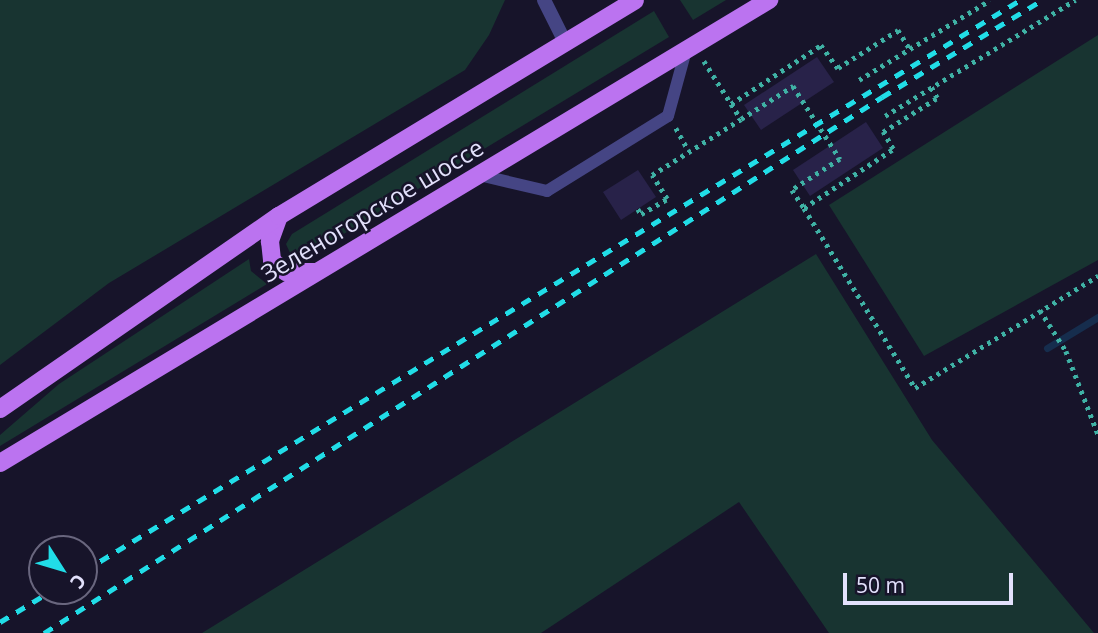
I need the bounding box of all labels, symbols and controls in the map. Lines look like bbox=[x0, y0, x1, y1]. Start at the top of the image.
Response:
street label: Зеленогорское шоссе bbox=[256, 132, 488, 288]
north arrow bbox=[28, 535, 98, 605]
scale bar bbox=[846, 560, 1016, 604]
text: С bbox=[64, 569, 92, 594]
text: 50 m bbox=[856, 571, 905, 599]

